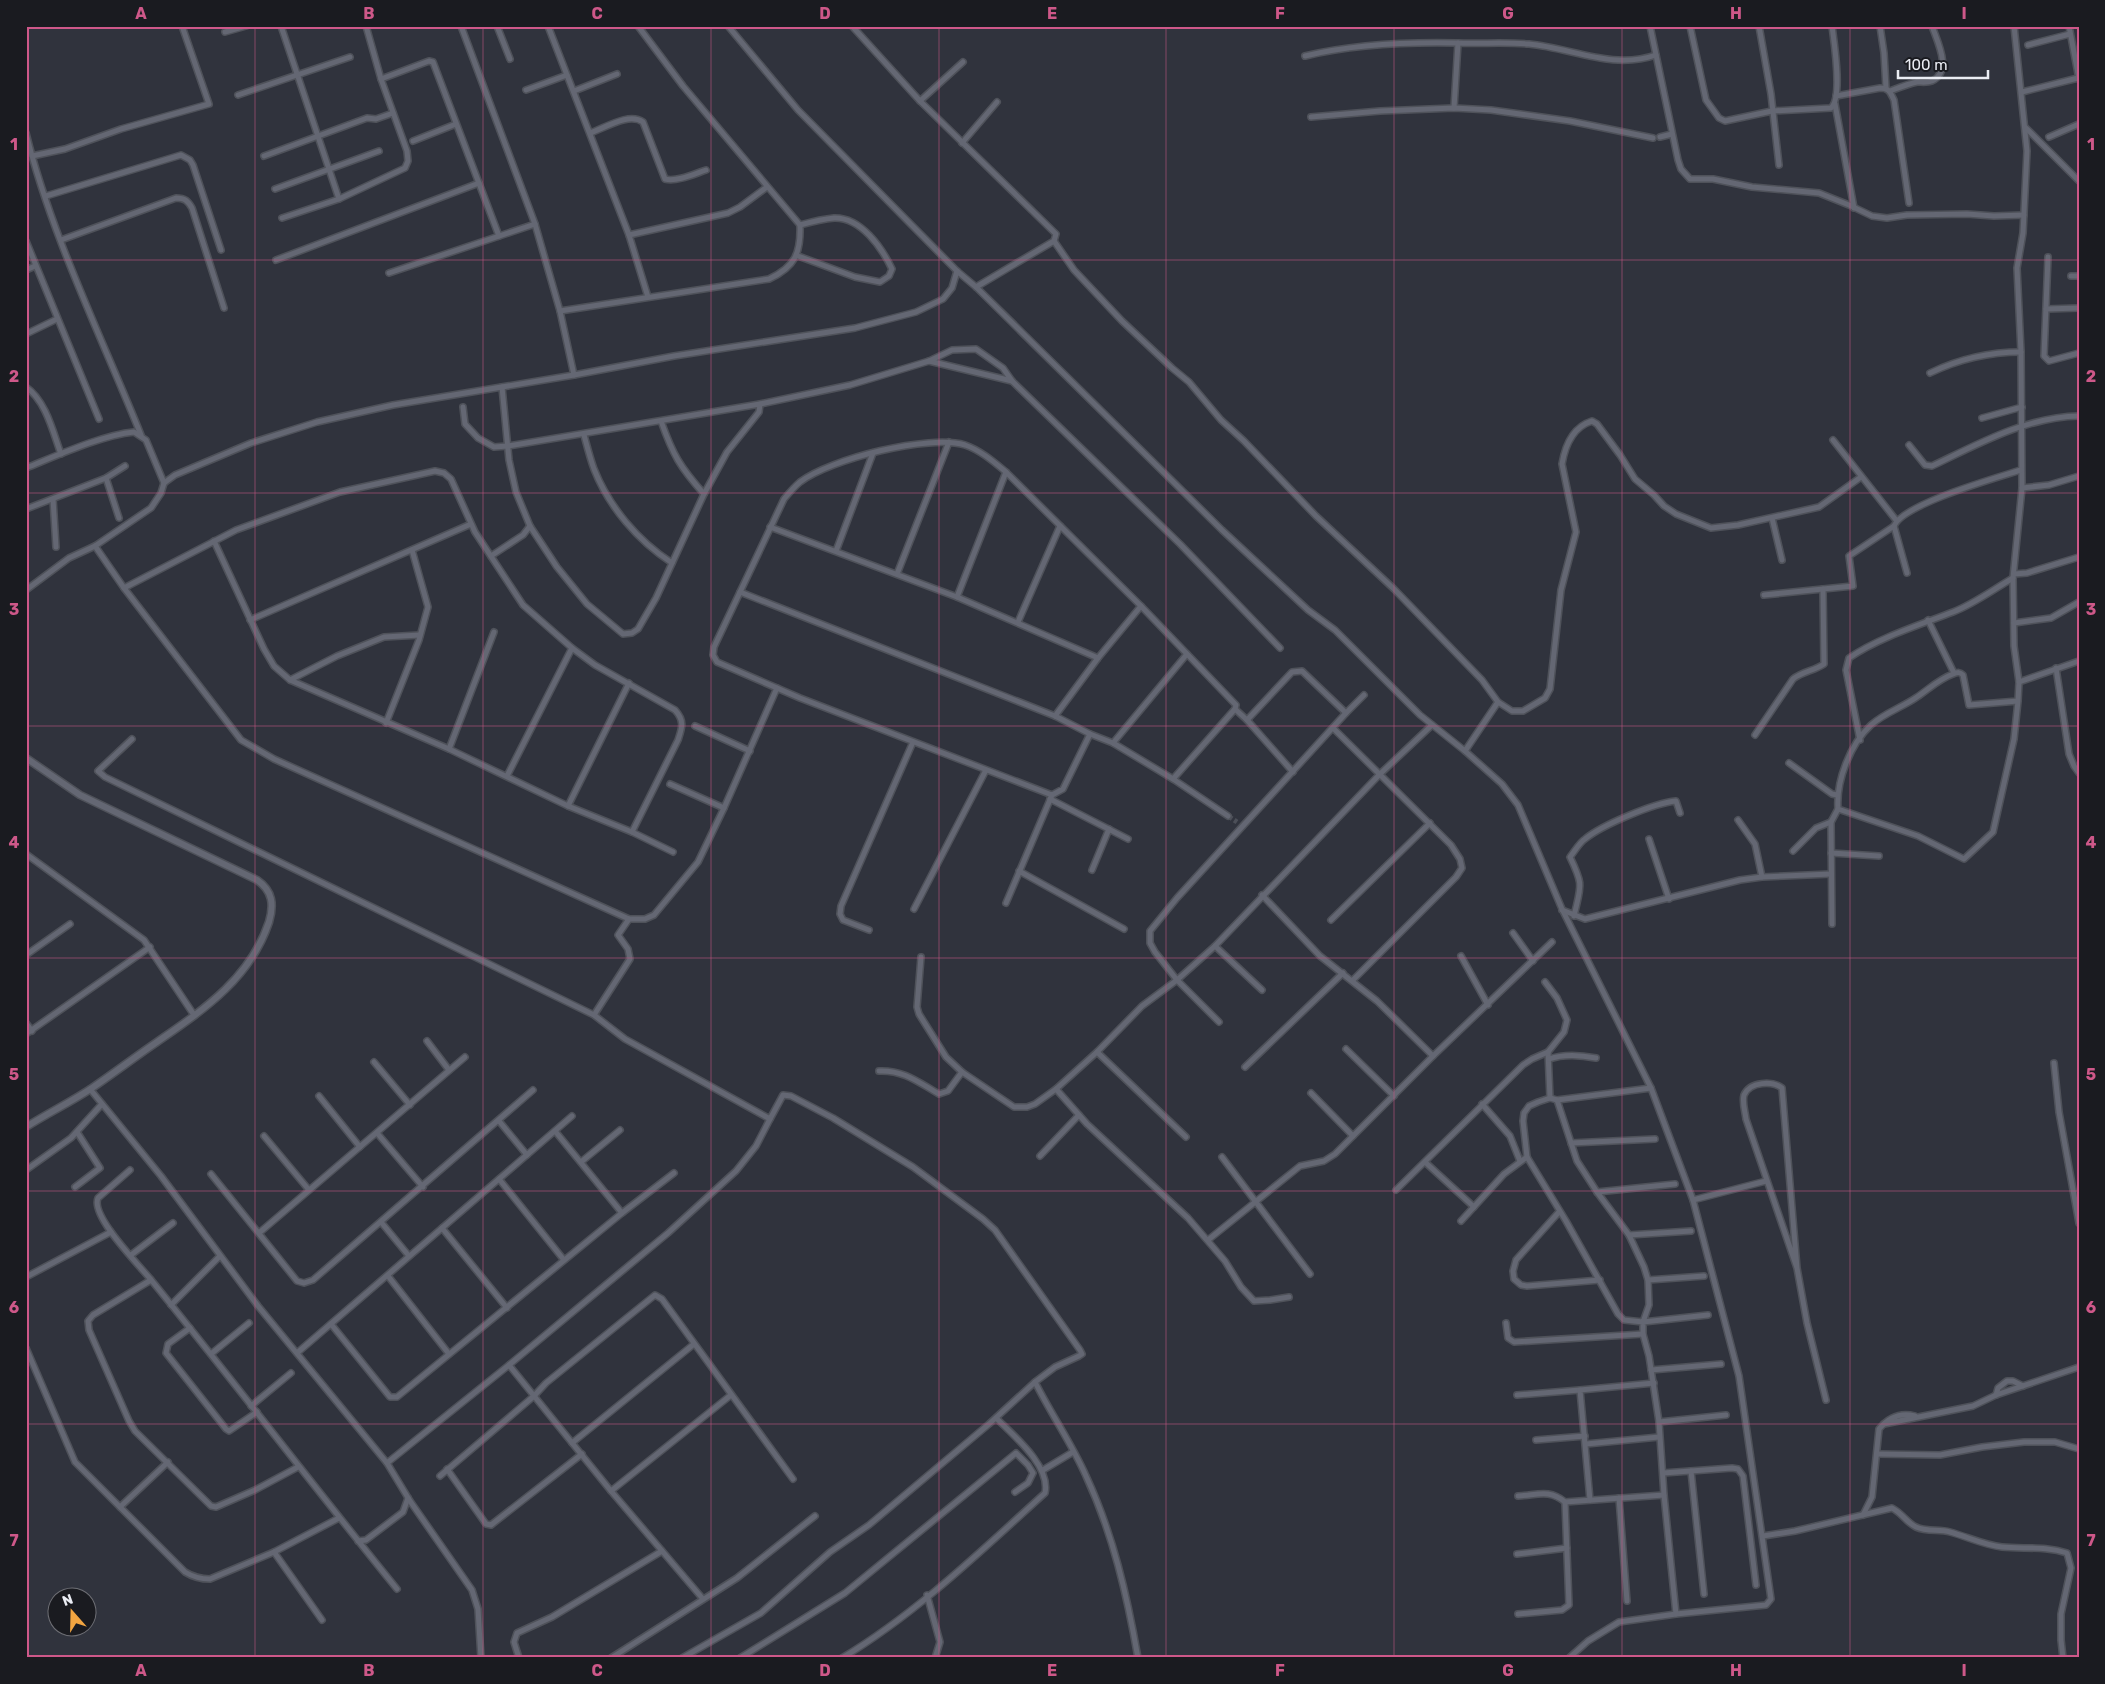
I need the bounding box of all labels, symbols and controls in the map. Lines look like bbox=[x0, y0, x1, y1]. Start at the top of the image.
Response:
text: A bbox=[135, 4, 147, 23]
text: B bbox=[363, 4, 375, 23]
text: C bbox=[591, 4, 603, 23]
text: D bbox=[819, 4, 831, 23]
text: E bbox=[1047, 4, 1057, 23]
text: F bbox=[1275, 4, 1285, 23]
text: G bbox=[1502, 4, 1514, 23]
text: H bbox=[1730, 4, 1742, 23]
text: I bbox=[1961, 4, 1967, 23]
scale bar bbox=[1898, 48, 1988, 80]
text: 100 m bbox=[1905, 56, 1947, 74]
text: 1 bbox=[10, 135, 18, 154]
text: 1 bbox=[2087, 135, 2095, 154]
text: 2 bbox=[9, 367, 19, 386]
text: 2 bbox=[2086, 367, 2096, 386]
text: 3 bbox=[9, 600, 19, 619]
text: 3 bbox=[2086, 600, 2096, 619]
text: 4 bbox=[9, 833, 20, 852]
text: 4 bbox=[2086, 833, 2097, 852]
text: 5 bbox=[9, 1065, 19, 1084]
text: 5 bbox=[2086, 1065, 2096, 1084]
text: 6 bbox=[9, 1298, 19, 1317]
text: 6 bbox=[2086, 1298, 2096, 1317]
text: 7 bbox=[9, 1531, 19, 1550]
text: 7 bbox=[2086, 1531, 2096, 1550]
north arrow bbox=[48, 1586, 98, 1636]
text: N bbox=[60, 1591, 75, 1610]
text: A bbox=[135, 1661, 147, 1680]
text: B bbox=[363, 1661, 375, 1680]
text: C bbox=[591, 1661, 603, 1680]
text: D bbox=[819, 1661, 831, 1680]
text: E bbox=[1047, 1661, 1057, 1680]
text: F bbox=[1275, 1661, 1285, 1680]
text: G bbox=[1502, 1661, 1514, 1680]
text: H bbox=[1730, 1661, 1742, 1680]
text: I bbox=[1961, 1661, 1967, 1680]

